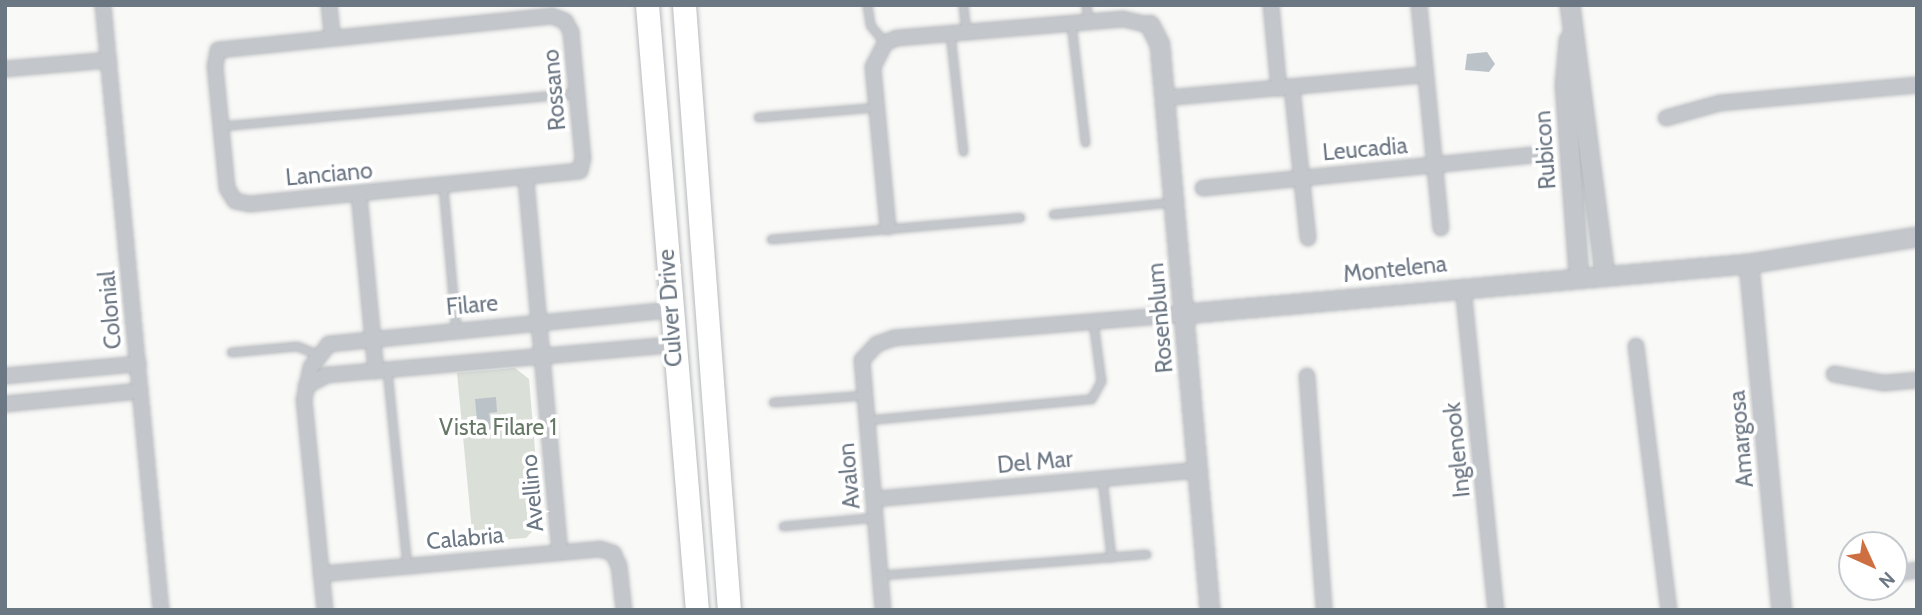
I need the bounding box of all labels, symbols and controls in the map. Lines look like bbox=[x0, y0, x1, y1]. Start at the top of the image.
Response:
street label: Rossano bbox=[537, 48, 571, 132]
street label: Rubicon bbox=[1528, 110, 1562, 190]
street label: Leucadia bbox=[1321, 132, 1409, 166]
street label: Lanciano bbox=[284, 156, 374, 192]
street label: Culver Drive bbox=[652, 248, 688, 368]
street label: Montelena bbox=[1342, 250, 1448, 288]
street label: Rosenblum bbox=[1141, 262, 1179, 374]
street label: Colonial bbox=[93, 270, 127, 350]
street label: Filare bbox=[445, 289, 499, 321]
street label: Amargosa bbox=[1723, 389, 1759, 489]
street label: Inglenook bbox=[1438, 401, 1476, 499]
park label: Vista Filare 1 bbox=[439, 413, 557, 441]
street label: Avalon bbox=[832, 442, 866, 510]
street label: Del Mar bbox=[996, 445, 1074, 479]
street label: Avellino bbox=[515, 453, 549, 533]
street label: Calabria bbox=[425, 521, 505, 555]
north arrow bbox=[1838, 531, 1908, 601]
text: N bbox=[1874, 567, 1900, 593]

